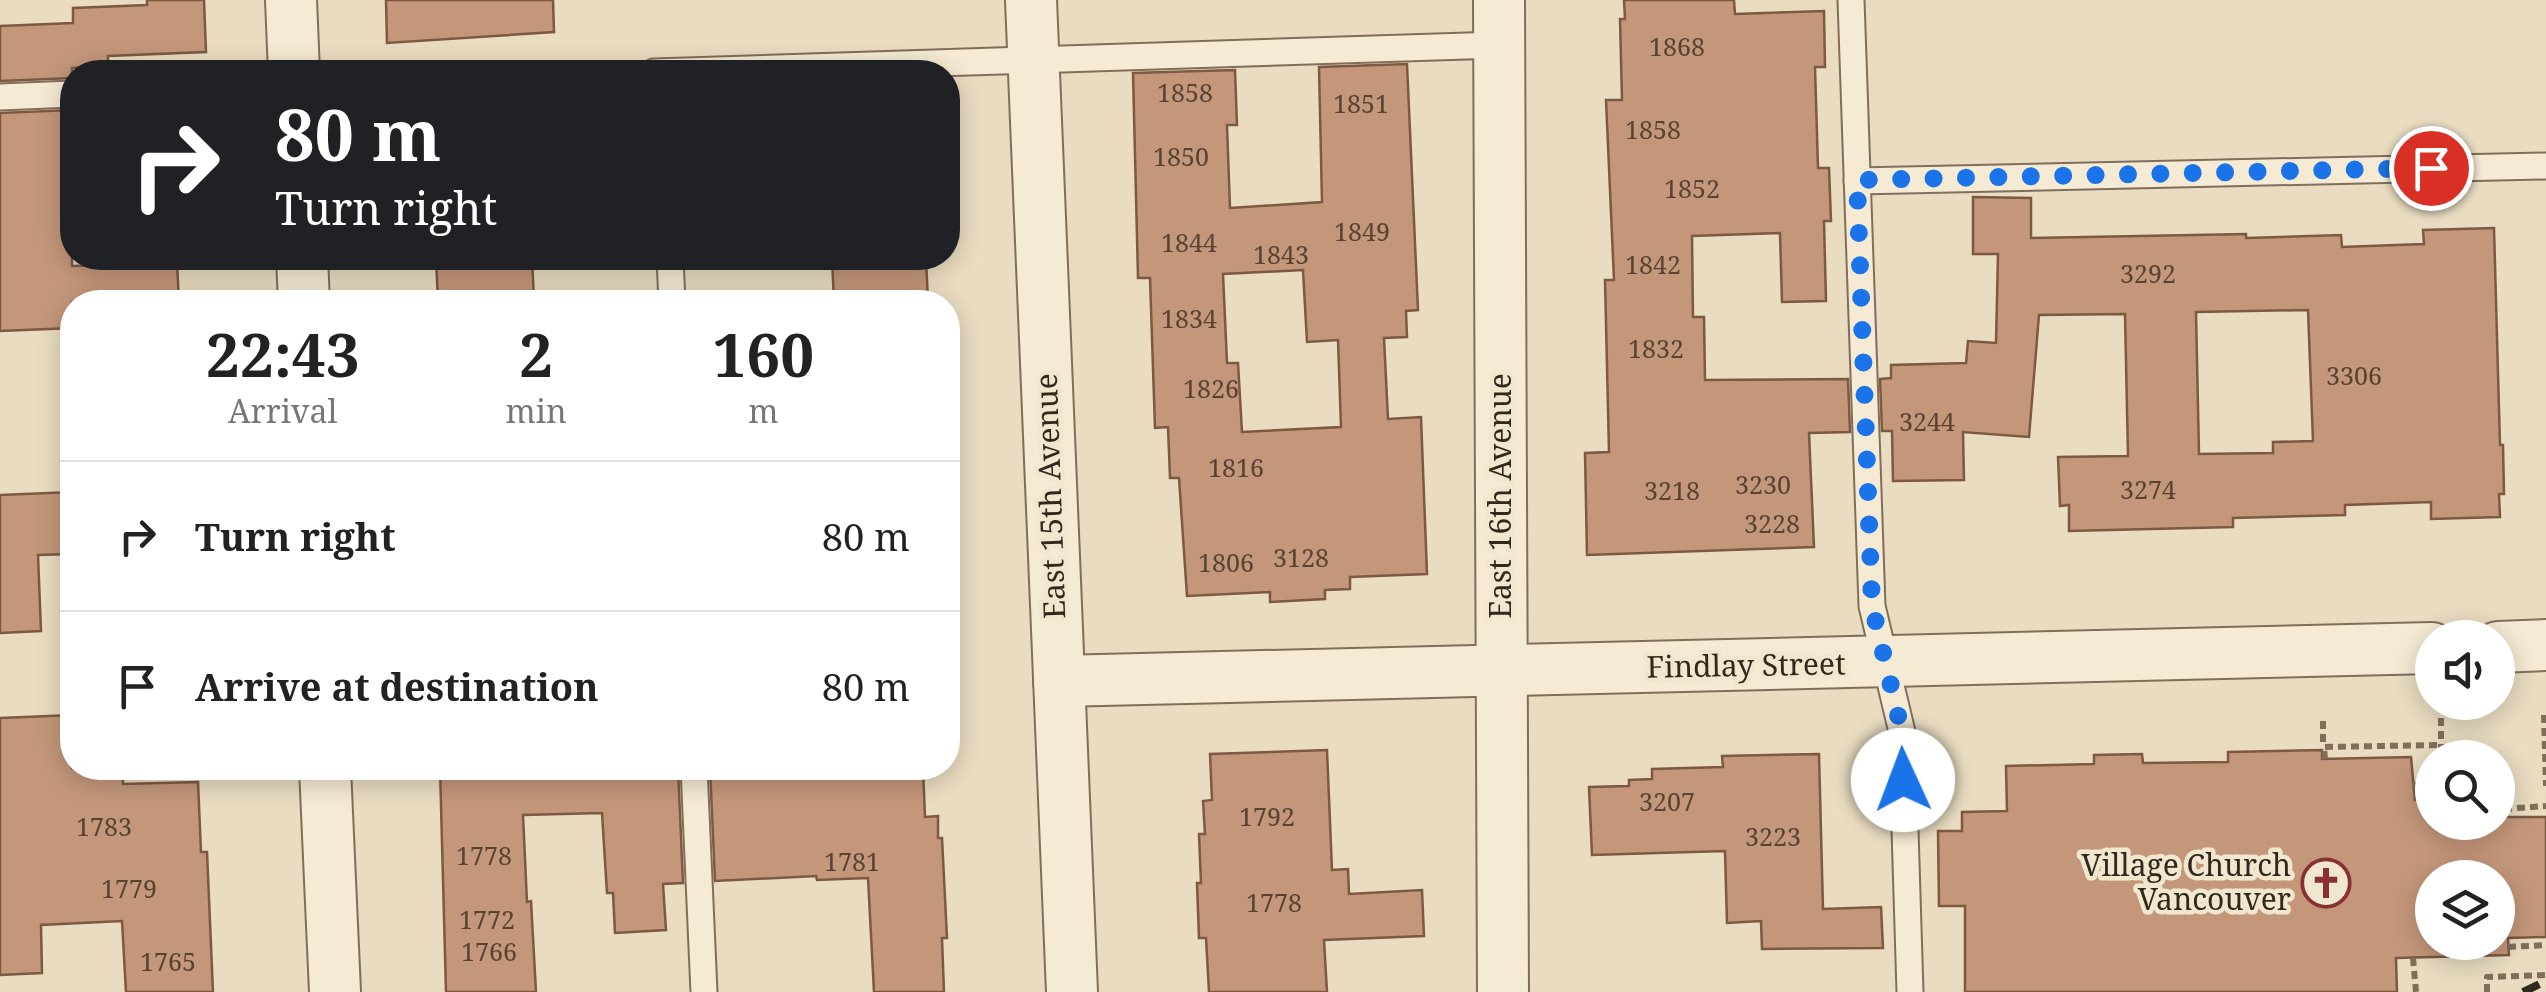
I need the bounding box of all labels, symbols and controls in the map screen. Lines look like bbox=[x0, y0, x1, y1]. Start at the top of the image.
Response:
house number: 1868 bbox=[1649, 29, 1705, 63]
house number: 1858 bbox=[1157, 75, 1213, 109]
text: 80 m bbox=[275, 86, 441, 182]
house number: 1851 bbox=[1333, 86, 1389, 120]
icon: right bbox=[110, 100, 240, 230]
house number: 1858 bbox=[1625, 112, 1681, 146]
pin bbox=[2389, 126, 2474, 211]
house number: 1850 bbox=[1153, 139, 1209, 173]
icon: arrive bbox=[2404, 141, 2459, 196]
house number: 1852 bbox=[1664, 171, 1720, 205]
text: Turn right bbox=[275, 177, 497, 238]
house number: 1849 bbox=[1334, 214, 1390, 248]
house number: 1844 bbox=[1161, 225, 1217, 259]
house number: 1843 bbox=[1253, 237, 1309, 271]
house number: 1842 bbox=[1625, 247, 1681, 281]
house number: 3292 bbox=[2120, 256, 2176, 290]
house number: 1834 bbox=[1161, 301, 1217, 335]
text: 22:43 bbox=[206, 313, 360, 395]
text: 2 bbox=[519, 313, 553, 395]
text: 160 bbox=[712, 313, 814, 395]
house number: 1832 bbox=[1628, 331, 1684, 365]
house number: 3306 bbox=[2326, 358, 2382, 392]
house number: 1826 bbox=[1183, 371, 1239, 405]
street label: East 15th Avenue bbox=[1025, 373, 1074, 620]
street label: East 16th Avenue bbox=[1479, 373, 1520, 619]
text: Arrival bbox=[228, 389, 337, 432]
text: min bbox=[506, 389, 567, 432]
text: m bbox=[748, 389, 778, 432]
house number: 3244 bbox=[1899, 404, 1955, 438]
house number: 1816 bbox=[1208, 450, 1264, 484]
house number: 3230 bbox=[1735, 467, 1791, 501]
house number: 3274 bbox=[2120, 472, 2176, 506]
house number: 3218 bbox=[1644, 473, 1700, 507]
house number: 3228 bbox=[1744, 506, 1800, 540]
icon: right bbox=[110, 509, 165, 564]
text: Turn right bbox=[195, 510, 396, 562]
text: 80 m bbox=[822, 510, 910, 562]
house number: 3128 bbox=[1273, 540, 1329, 574]
house number: 1806 bbox=[1198, 545, 1254, 579]
map controls bbox=[2415, 620, 2515, 960]
button: sound bbox=[2415, 620, 2515, 720]
street label: Findlay Street bbox=[1646, 642, 1846, 687]
icon: arrive bbox=[110, 659, 165, 714]
text: Arrive at destination bbox=[195, 660, 599, 712]
text: 80 m bbox=[822, 660, 910, 712]
position arrow bbox=[1851, 728, 1955, 832]
button: search bbox=[2415, 740, 2515, 840]
house number: 3207 bbox=[1639, 784, 1695, 818]
house number: 1792 bbox=[1239, 799, 1295, 833]
house number: 1783 bbox=[76, 809, 132, 843]
house number: 3223 bbox=[1745, 819, 1801, 853]
house number: 1778 bbox=[456, 838, 512, 872]
house number: 1781 bbox=[824, 844, 880, 878]
place label: Village Church Vancouver bbox=[2081, 844, 2291, 919]
church icon: Village Church Vancouver bbox=[2300, 857, 2352, 909]
button: layers bbox=[2415, 860, 2515, 960]
house number: 1779 bbox=[101, 871, 157, 905]
house number: 1778 bbox=[1246, 885, 1302, 919]
house number: 1772 bbox=[459, 902, 515, 936]
house number: 1766 bbox=[461, 934, 517, 968]
house number: 1765 bbox=[140, 944, 196, 978]

